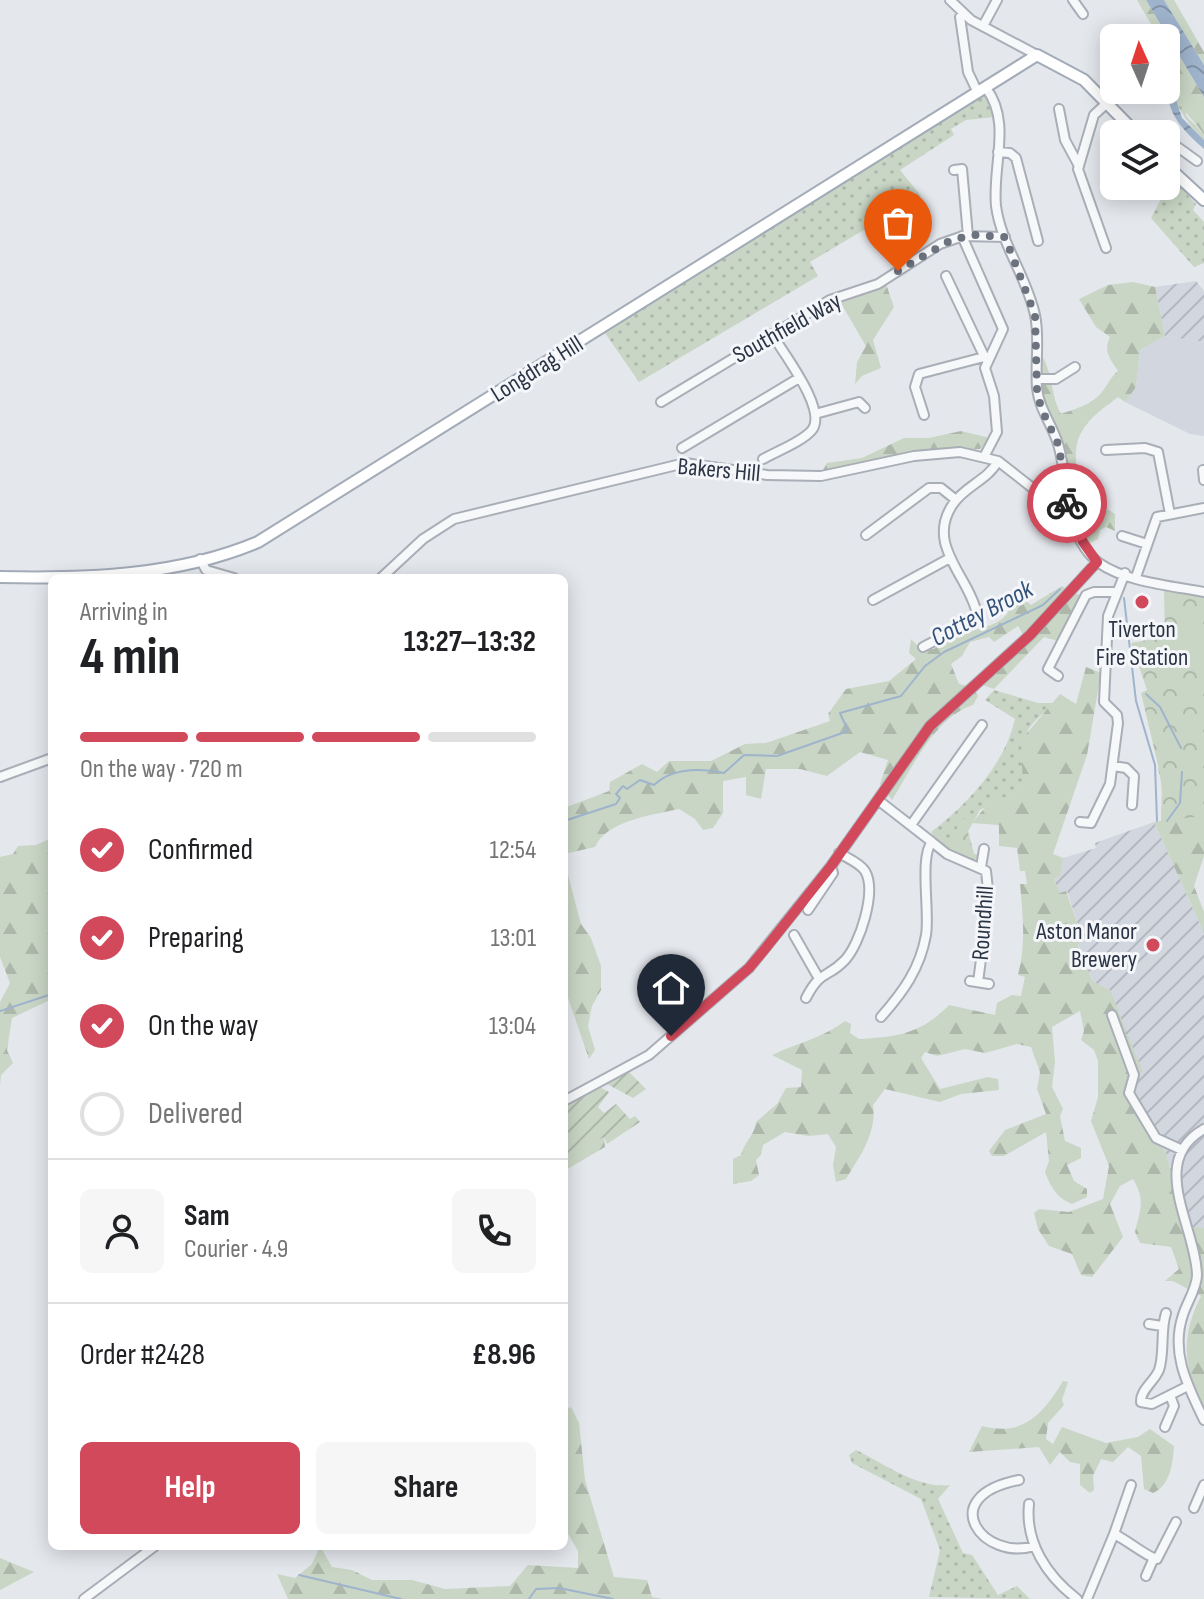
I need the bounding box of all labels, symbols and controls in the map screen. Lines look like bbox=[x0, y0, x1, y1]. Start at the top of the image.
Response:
north arrow bbox=[1100, 24, 1180, 104]
map controls bbox=[1100, 24, 1180, 200]
button: layers bbox=[1100, 120, 1180, 200]
pin bbox=[864, 189, 932, 271]
icon: bag bbox=[876, 201, 920, 245]
street label: Southfield Way bbox=[728, 286, 846, 370]
street label: Longdrag Hill bbox=[486, 329, 588, 409]
street label: Bakers Hill bbox=[676, 452, 762, 488]
courier bbox=[1027, 463, 1107, 543]
icon: bike bbox=[1045, 481, 1089, 525]
water label: Cottey Brook bbox=[926, 574, 1039, 654]
marker: Tiverton Fire Station bbox=[1133, 593, 1151, 611]
text: Arriving in bbox=[80, 597, 168, 628]
place label: Tiverton Fire Station bbox=[1096, 615, 1188, 672]
text: 13:27–13:32 bbox=[404, 624, 536, 660]
text: 4 min bbox=[80, 626, 180, 689]
text: On the way · 720 m bbox=[80, 754, 243, 785]
icon: check bbox=[80, 828, 124, 872]
text: Confirmed bbox=[148, 832, 253, 868]
text: 12:54 bbox=[490, 835, 536, 866]
street label: Roundhill bbox=[966, 885, 1000, 961]
icon: check bbox=[80, 916, 124, 960]
place label: Aston Manor Brewery bbox=[1035, 917, 1137, 974]
text: Preparing bbox=[148, 920, 244, 956]
text: 13:01 bbox=[490, 923, 536, 954]
marker: Aston Manor Brewery bbox=[1144, 936, 1162, 954]
pin bbox=[637, 954, 705, 1036]
icon: home bbox=[649, 966, 693, 1010]
icon: check bbox=[80, 1004, 124, 1048]
text: On the way bbox=[148, 1008, 258, 1044]
text: 13:04 bbox=[489, 1011, 536, 1042]
text: Delivered bbox=[148, 1096, 243, 1132]
button: person bbox=[80, 1189, 164, 1273]
button: phone bbox=[452, 1189, 536, 1273]
text: Sam bbox=[184, 1198, 230, 1234]
text: Courier · 4.9 bbox=[184, 1234, 288, 1265]
text: Order #2428 bbox=[80, 1337, 205, 1373]
text: £8.96 bbox=[472, 1337, 536, 1373]
button: Help bbox=[80, 1442, 300, 1534]
button: Share bbox=[316, 1442, 536, 1534]

